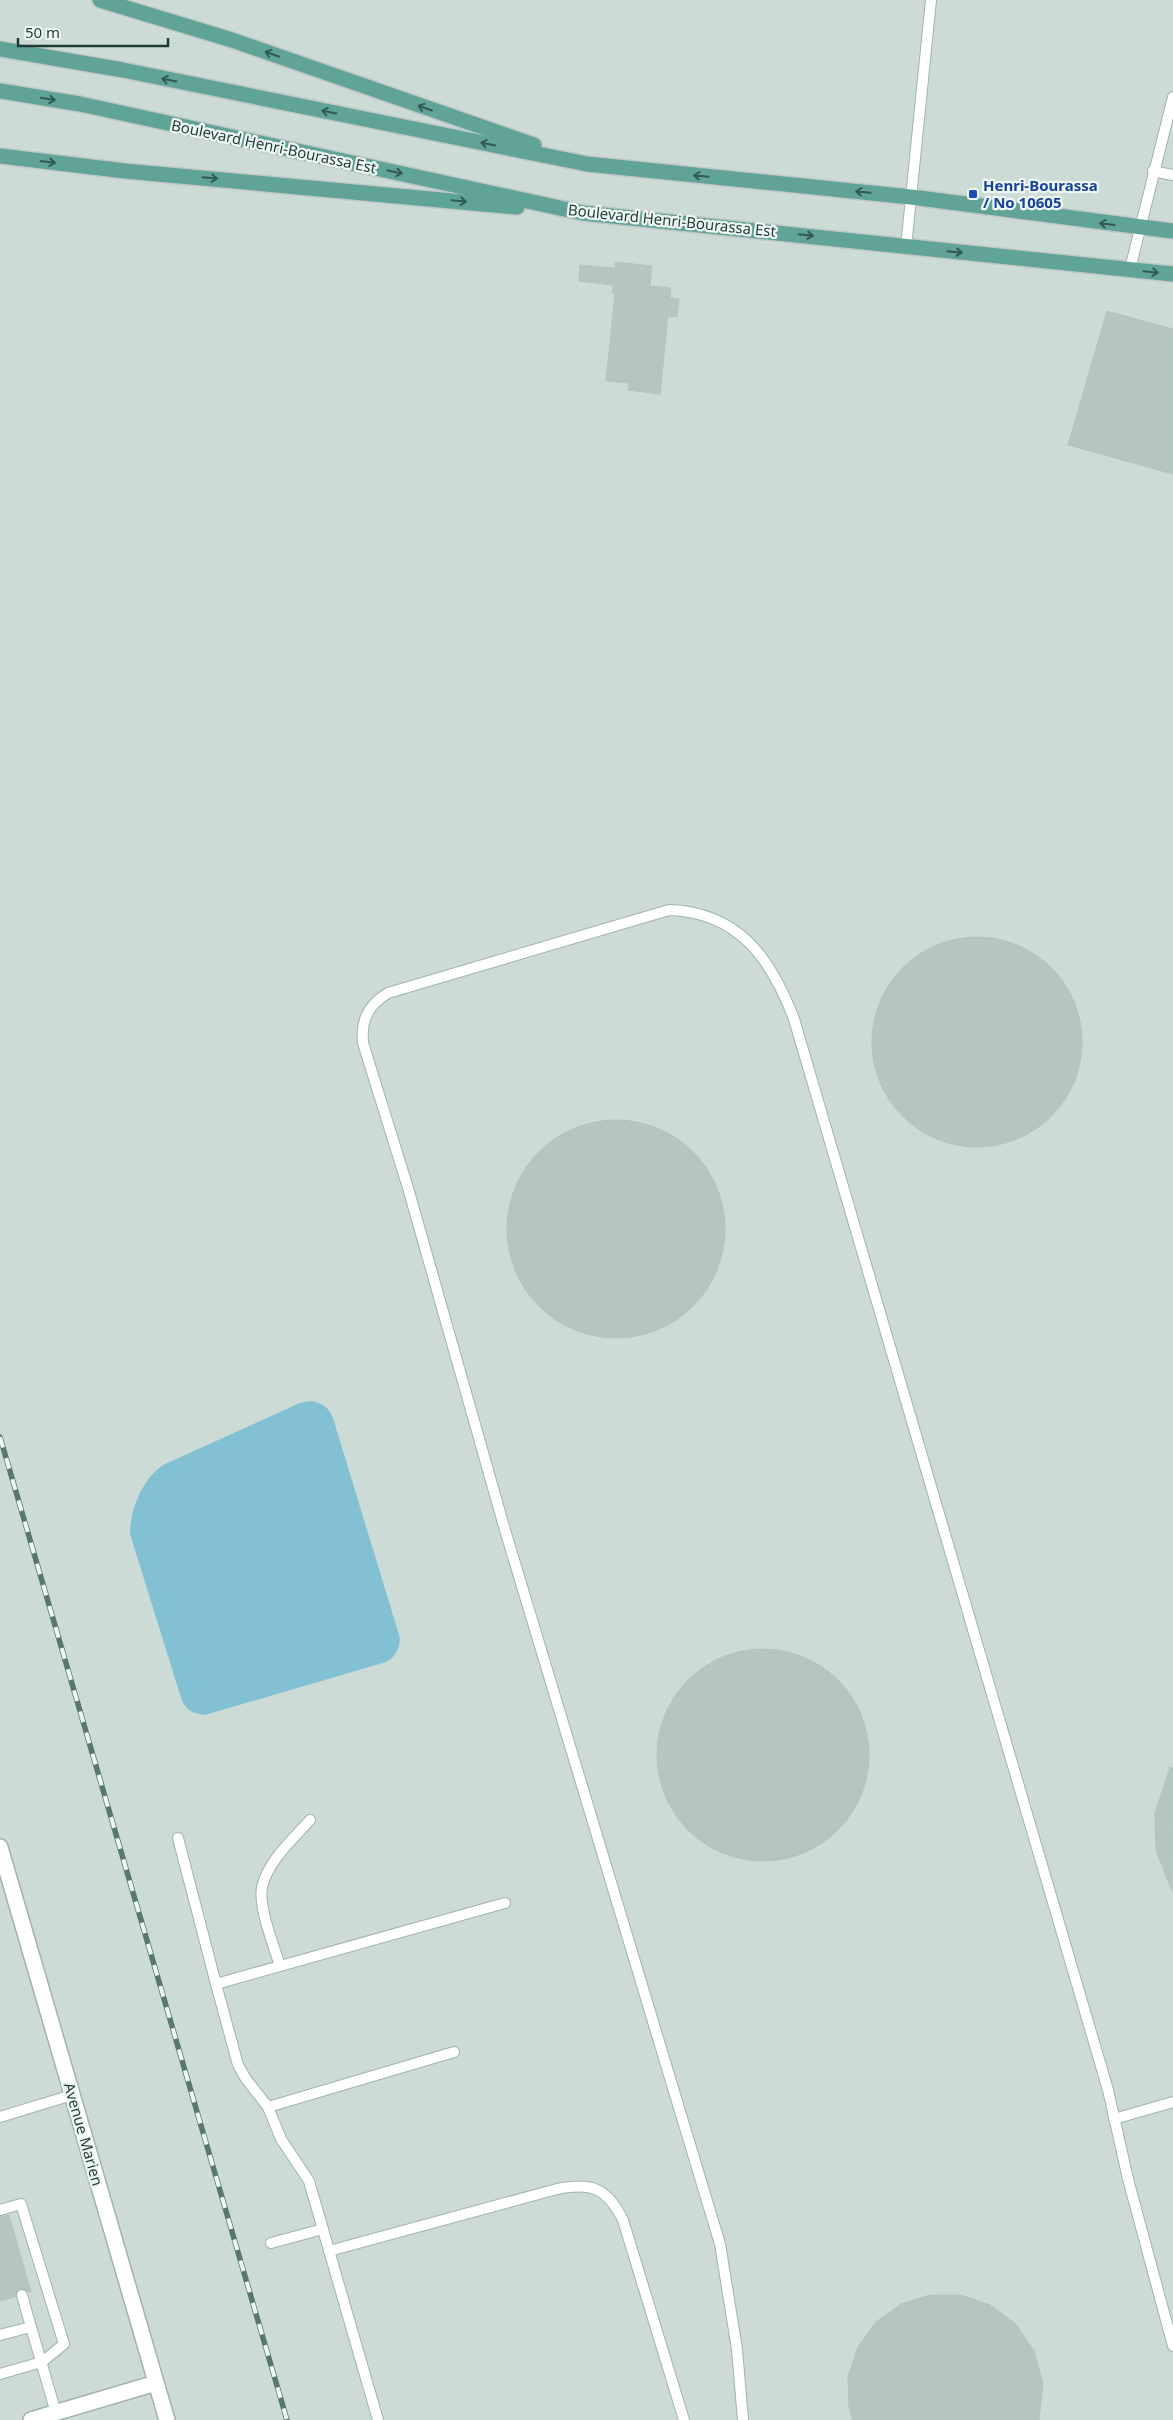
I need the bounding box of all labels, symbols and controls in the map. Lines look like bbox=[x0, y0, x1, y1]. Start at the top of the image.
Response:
scale bar bbox=[18, 15, 168, 47]
text: 50 m bbox=[25, 22, 60, 42]
one-way arrow bbox=[265, 49, 280, 58]
one-way arrow bbox=[162, 74, 178, 84]
one-way arrow bbox=[40, 94, 56, 104]
one-way arrow bbox=[418, 102, 434, 112]
one-way arrow bbox=[321, 107, 337, 116]
street label: Boulevard Henri-Bourassa Est bbox=[170, 114, 379, 178]
one-way arrow bbox=[480, 139, 496, 148]
one-way arrow bbox=[40, 157, 56, 167]
one-way arrow bbox=[387, 168, 403, 177]
one-way arrow bbox=[693, 171, 709, 181]
one-way arrow bbox=[202, 174, 218, 183]
place label: Henri-Bourassa / No 10605 bbox=[983, 175, 1098, 212]
one-way arrow bbox=[855, 188, 871, 197]
marker: Henri-Bourassa / No 10605 bbox=[967, 188, 979, 200]
one-way arrow bbox=[451, 197, 467, 206]
street label: Boulevard Henri-Bourassa Est bbox=[567, 199, 778, 241]
one-way arrow bbox=[1100, 218, 1116, 228]
one-way arrow bbox=[797, 230, 813, 240]
one-way arrow bbox=[946, 247, 962, 257]
one-way arrow bbox=[1143, 267, 1159, 277]
street label: Avenue Marien bbox=[60, 2080, 108, 2188]

